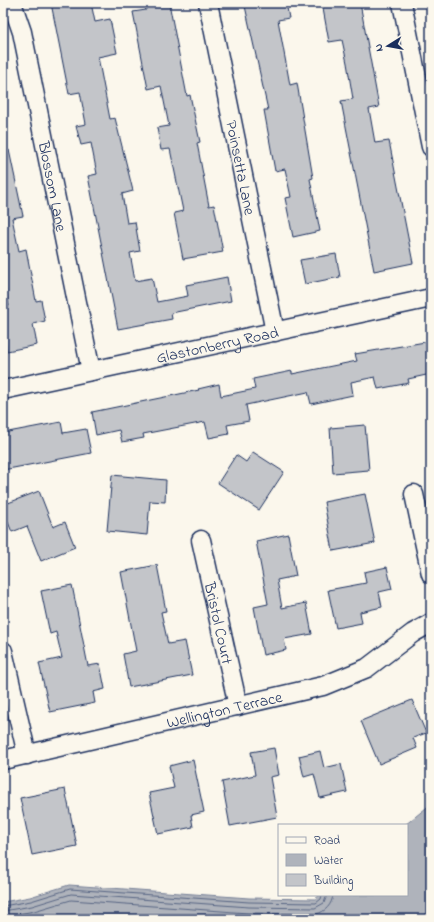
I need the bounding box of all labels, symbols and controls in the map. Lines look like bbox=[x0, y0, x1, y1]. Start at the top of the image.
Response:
north arrow bbox=[368, 26, 408, 66]
text: N bbox=[371, 43, 388, 53]
street label: Poinsetta Lane bbox=[218, 119, 261, 218]
street label: Blossom Lane bbox=[30, 138, 72, 235]
street label: Glastonberry Road bbox=[154, 321, 281, 371]
street label: Bristol Court bbox=[197, 579, 238, 667]
street label: Wellington Terrace bbox=[165, 686, 286, 736]
legend bbox=[278, 824, 408, 896]
text: Road bbox=[314, 832, 340, 850]
text: Water bbox=[314, 852, 343, 870]
text: Building bbox=[313, 872, 353, 891]

